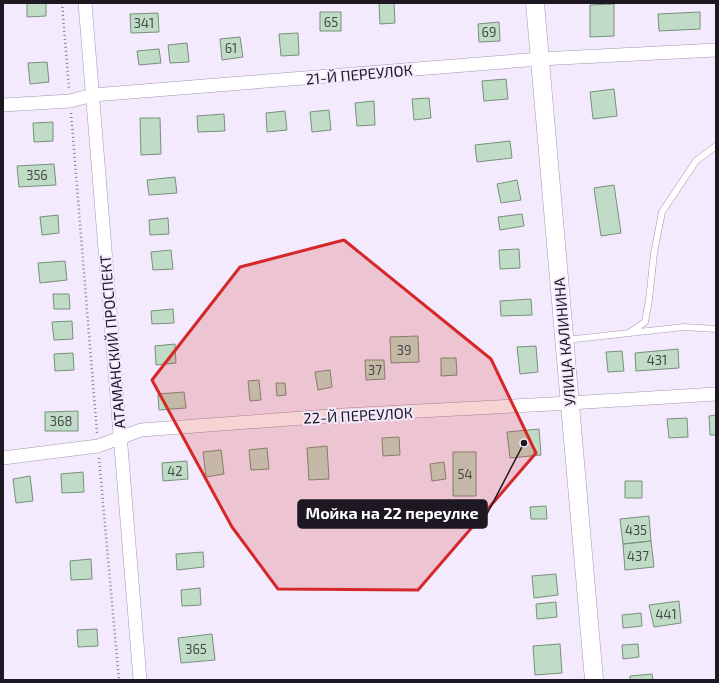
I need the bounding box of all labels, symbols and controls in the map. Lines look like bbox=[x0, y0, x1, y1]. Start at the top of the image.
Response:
house number: 65 bbox=[324, 14, 338, 30]
house number: 341 bbox=[134, 15, 154, 31]
house number: 69 bbox=[482, 24, 496, 40]
house number: 61 bbox=[225, 40, 237, 56]
street label: 21-Й ПЕРЕУЛОК bbox=[305, 60, 413, 88]
house number: 356 bbox=[26, 167, 48, 183]
street label: АТАМАНСКИЙ ПРОСПЕКТ bbox=[95, 254, 129, 430]
street label: УЛИЦА КАЛИНИНА bbox=[549, 276, 579, 407]
house number: 39 bbox=[397, 342, 411, 358]
house number: 431 bbox=[647, 352, 667, 368]
house number: 37 bbox=[368, 362, 382, 378]
street label: 22-Й ПЕРЕУЛОК bbox=[303, 403, 413, 427]
house number: 368 bbox=[50, 413, 72, 429]
house number: 42 bbox=[167, 463, 183, 479]
house number: 54 bbox=[458, 466, 472, 482]
callout: Мойка на 22 переулке bbox=[298, 500, 487, 528]
text: Мойка на 22 переулке bbox=[305, 503, 479, 522]
house number: 435 bbox=[625, 522, 647, 538]
house number: 437 bbox=[627, 548, 649, 564]
house number: 441 bbox=[655, 606, 677, 622]
house number: 365 bbox=[185, 641, 207, 657]

